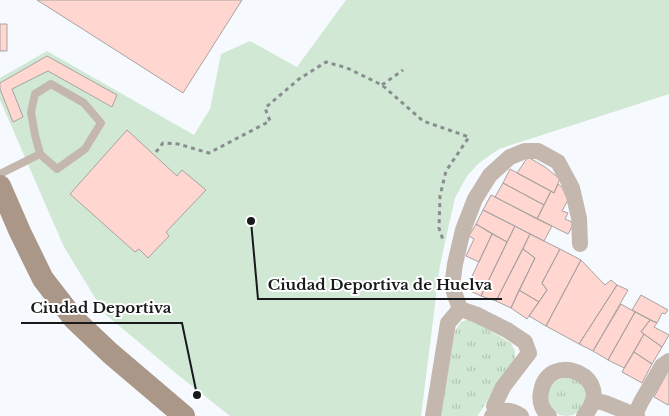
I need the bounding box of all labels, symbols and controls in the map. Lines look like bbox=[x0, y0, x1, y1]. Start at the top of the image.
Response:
callout: Ciudad Deportiva de Huelva bbox=[258, 269, 502, 299]
text: Ciudad Deportiva de Huelva bbox=[268, 275, 493, 294]
callout: Ciudad Deportiva bbox=[21, 293, 182, 323]
text: Ciudad Deportiva bbox=[31, 298, 172, 317]

